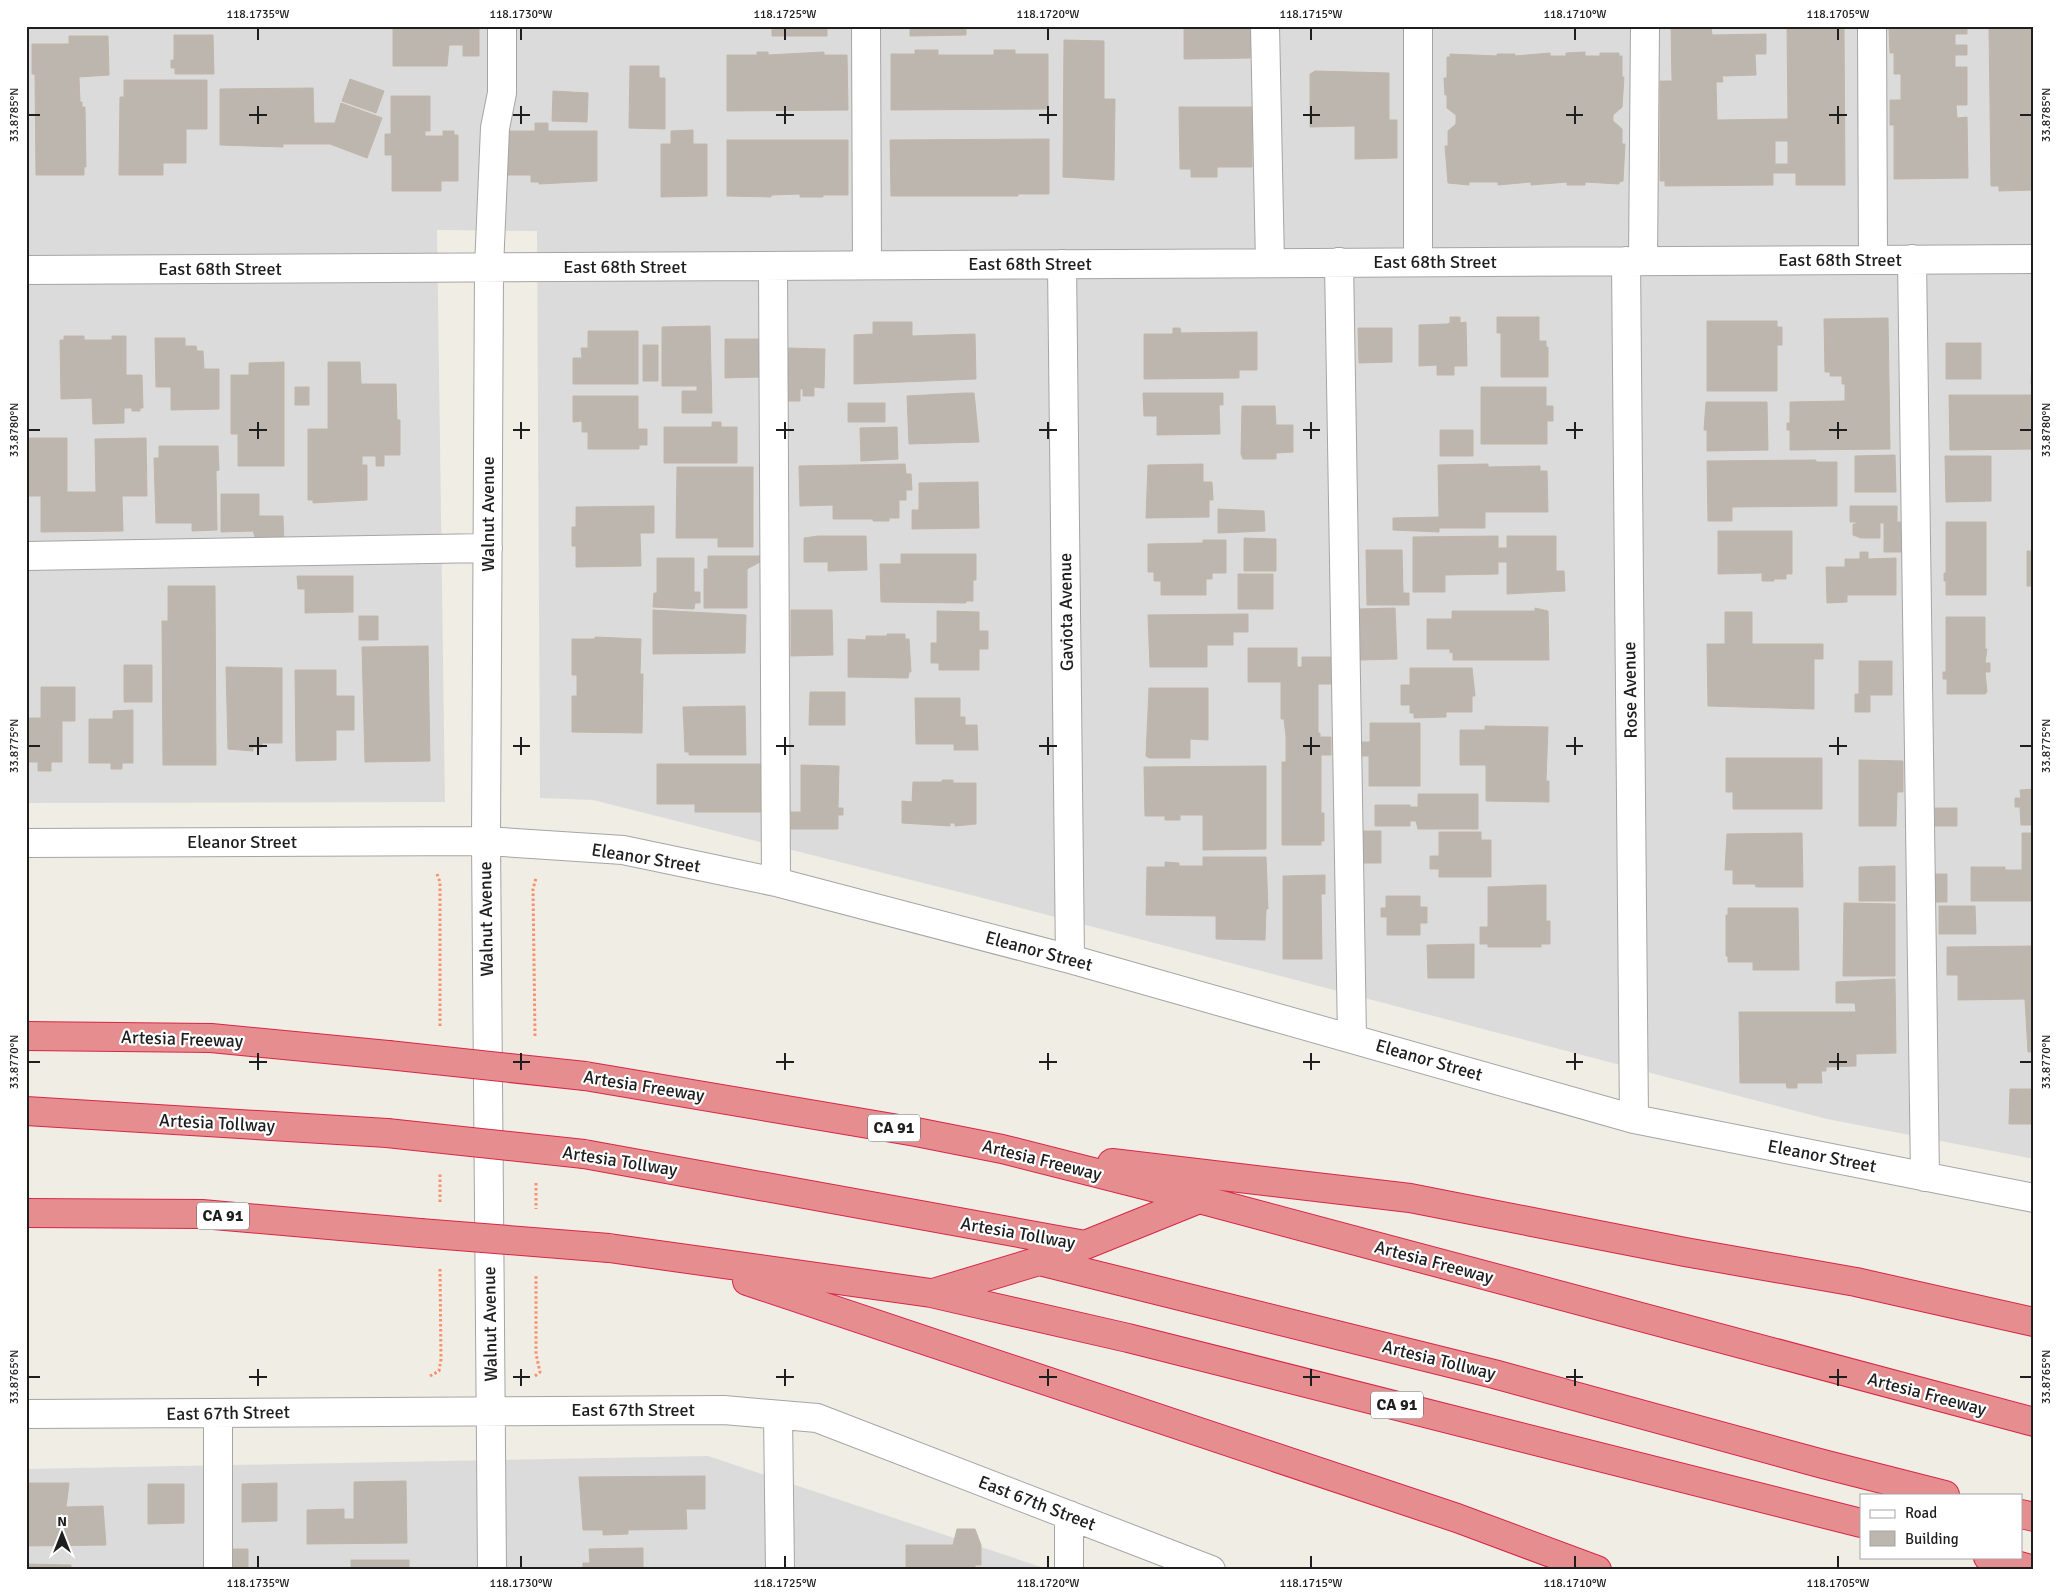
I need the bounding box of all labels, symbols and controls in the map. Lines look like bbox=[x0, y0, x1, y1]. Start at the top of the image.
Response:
text: 118.1735°W bbox=[226, 7, 290, 22]
text: 118.1730°W bbox=[489, 7, 553, 22]
text: 118.1725°W bbox=[753, 7, 817, 22]
text: 118.1720°W bbox=[1016, 7, 1080, 22]
text: 118.1715°W bbox=[1279, 7, 1343, 22]
text: 118.1710°W bbox=[1543, 7, 1607, 22]
text: 118.1705°W bbox=[1806, 7, 1870, 22]
text: 33.8785°N bbox=[7, 88, 22, 142]
text: 33.8785°N bbox=[2039, 88, 2054, 142]
street label: East 68th Street bbox=[1778, 249, 1902, 271]
street label: East 68th Street bbox=[1373, 251, 1497, 273]
street label: East 68th Street bbox=[968, 253, 1092, 275]
street label: East 68th Street bbox=[563, 256, 687, 278]
street label: East 68th Street bbox=[158, 258, 282, 280]
text: 33.8780°N bbox=[7, 403, 22, 457]
text: 33.8780°N bbox=[2039, 403, 2054, 457]
street label: Walnut Avenue bbox=[477, 456, 499, 572]
street label: Gaviota Avenue bbox=[1054, 553, 1078, 671]
street label: Rose Avenue bbox=[1618, 641, 1642, 739]
text: 33.8775°N bbox=[7, 719, 22, 773]
text: 33.8775°N bbox=[2039, 719, 2054, 773]
street label: Eleanor Street bbox=[187, 831, 297, 853]
street label: Eleanor Street bbox=[590, 839, 702, 877]
street label: Walnut Avenue bbox=[474, 861, 498, 977]
street label: Eleanor Street bbox=[983, 926, 1095, 976]
street label: Artesia Freeway bbox=[121, 1026, 244, 1052]
street label: Eleanor Street bbox=[1373, 1034, 1485, 1086]
text: 33.8770°N bbox=[7, 1035, 22, 1089]
text: 33.8770°N bbox=[2039, 1035, 2054, 1089]
street label: Artesia Freeway bbox=[582, 1066, 707, 1107]
street label: Artesia Tollway bbox=[158, 1109, 276, 1137]
road number: CA 91 bbox=[868, 1114, 920, 1142]
street label: Artesia Freeway bbox=[980, 1135, 1105, 1186]
street label: Eleanor Street bbox=[1766, 1135, 1878, 1177]
street label: Artesia Tollway bbox=[561, 1141, 680, 1181]
road number: CA 91 bbox=[197, 1202, 249, 1230]
street label: Artesia Tollway bbox=[959, 1212, 1078, 1254]
street label: Artesia Freeway bbox=[1372, 1236, 1496, 1289]
street label: Walnut Avenue bbox=[478, 1266, 502, 1382]
street label: Artesia Tollway bbox=[1380, 1335, 1499, 1385]
text: 33.8765°N bbox=[7, 1350, 22, 1404]
text: 33.8765°N bbox=[2039, 1350, 2054, 1404]
street label: Artesia Freeway bbox=[1865, 1368, 1989, 1421]
road number: CA 91 bbox=[1371, 1392, 1423, 1418]
street label: East 67th Street bbox=[571, 1399, 695, 1421]
street label: East 67th Street bbox=[166, 1401, 290, 1425]
street label: East 67th Street bbox=[975, 1471, 1099, 1535]
legend bbox=[1860, 1494, 2022, 1558]
text: Road bbox=[1905, 1504, 1937, 1522]
north arrow bbox=[38, 1508, 88, 1558]
text: N bbox=[57, 1513, 67, 1530]
text: Building bbox=[1905, 1530, 1959, 1548]
text: 118.1735°W bbox=[226, 1576, 290, 1591]
text: 118.1730°W bbox=[489, 1576, 553, 1591]
text: 118.1725°W bbox=[753, 1576, 817, 1591]
text: 118.1720°W bbox=[1016, 1576, 1080, 1591]
text: 118.1715°W bbox=[1279, 1576, 1343, 1591]
text: 118.1710°W bbox=[1543, 1576, 1607, 1591]
text: 118.1705°W bbox=[1806, 1576, 1870, 1591]

